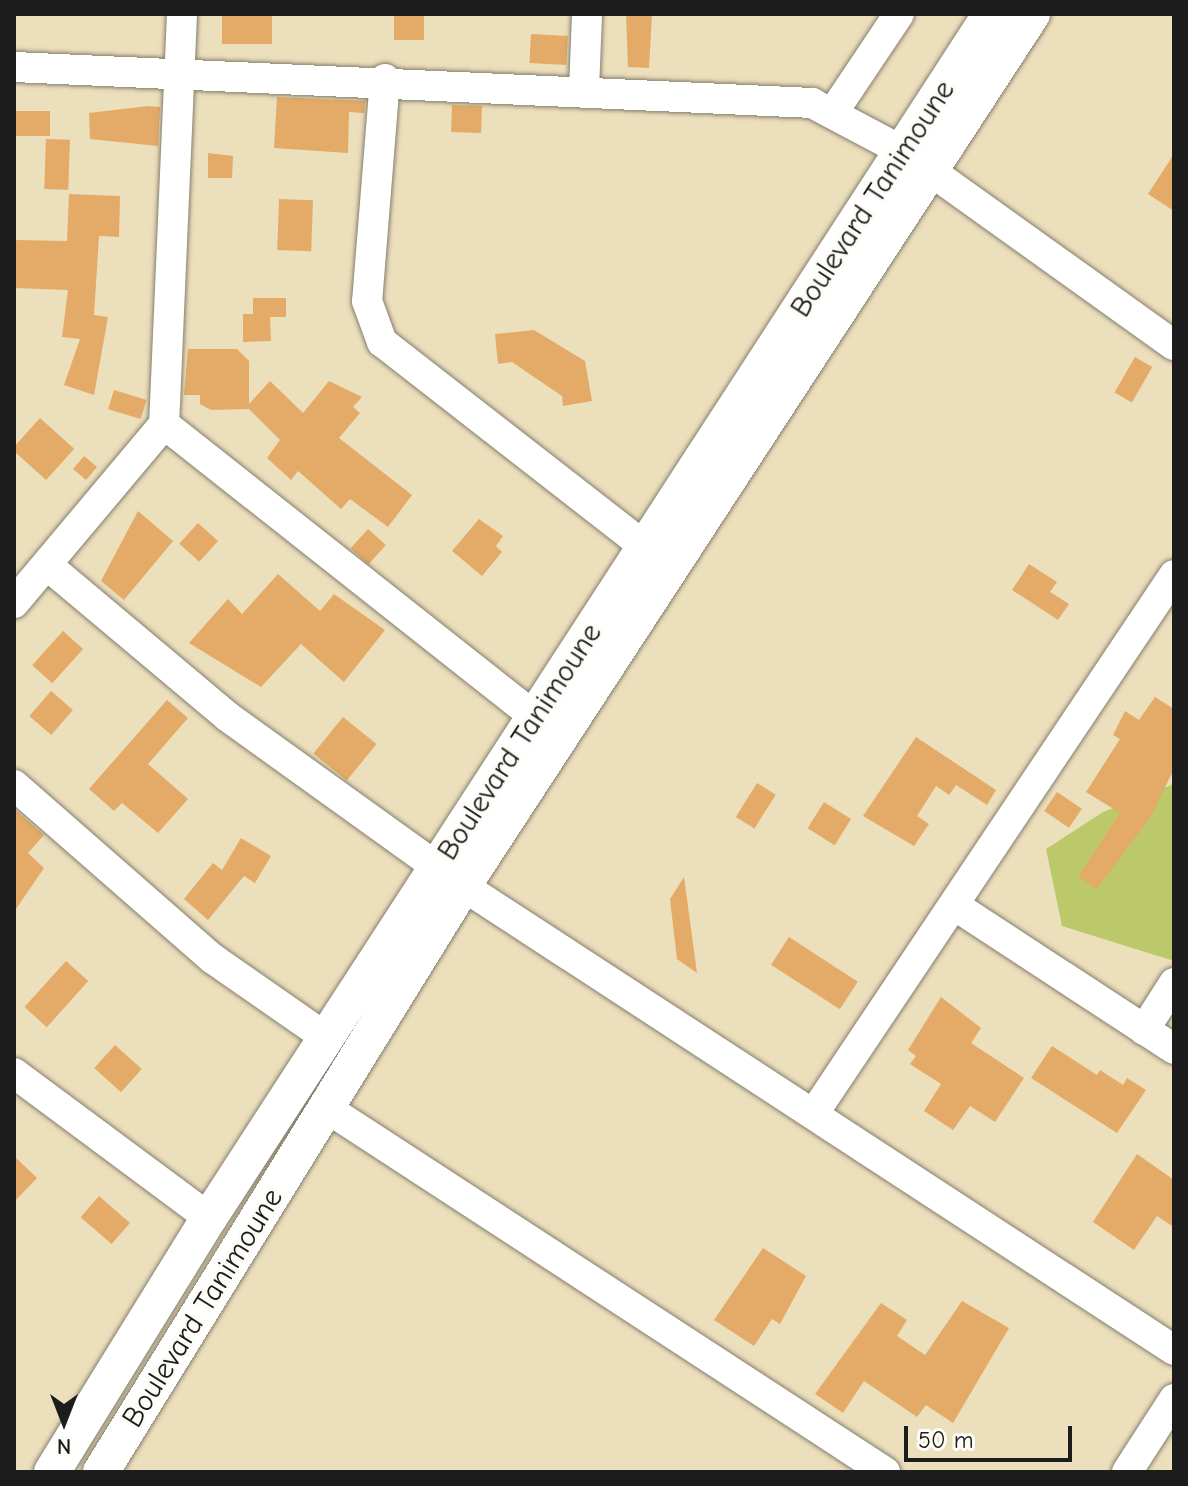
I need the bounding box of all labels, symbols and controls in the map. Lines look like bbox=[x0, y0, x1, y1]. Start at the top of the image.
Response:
street label: Boulevard Tanimoune bbox=[783, 74, 963, 324]
street label: Boulevard Tanimoune bbox=[430, 617, 610, 867]
street label: Boulevard Tanimoune bbox=[115, 1182, 291, 1434]
north arrow bbox=[24, 1382, 104, 1462]
scale bar bbox=[908, 1410, 1076, 1460]
text: 50 m bbox=[918, 1426, 974, 1454]
text: N bbox=[57, 1433, 71, 1459]

